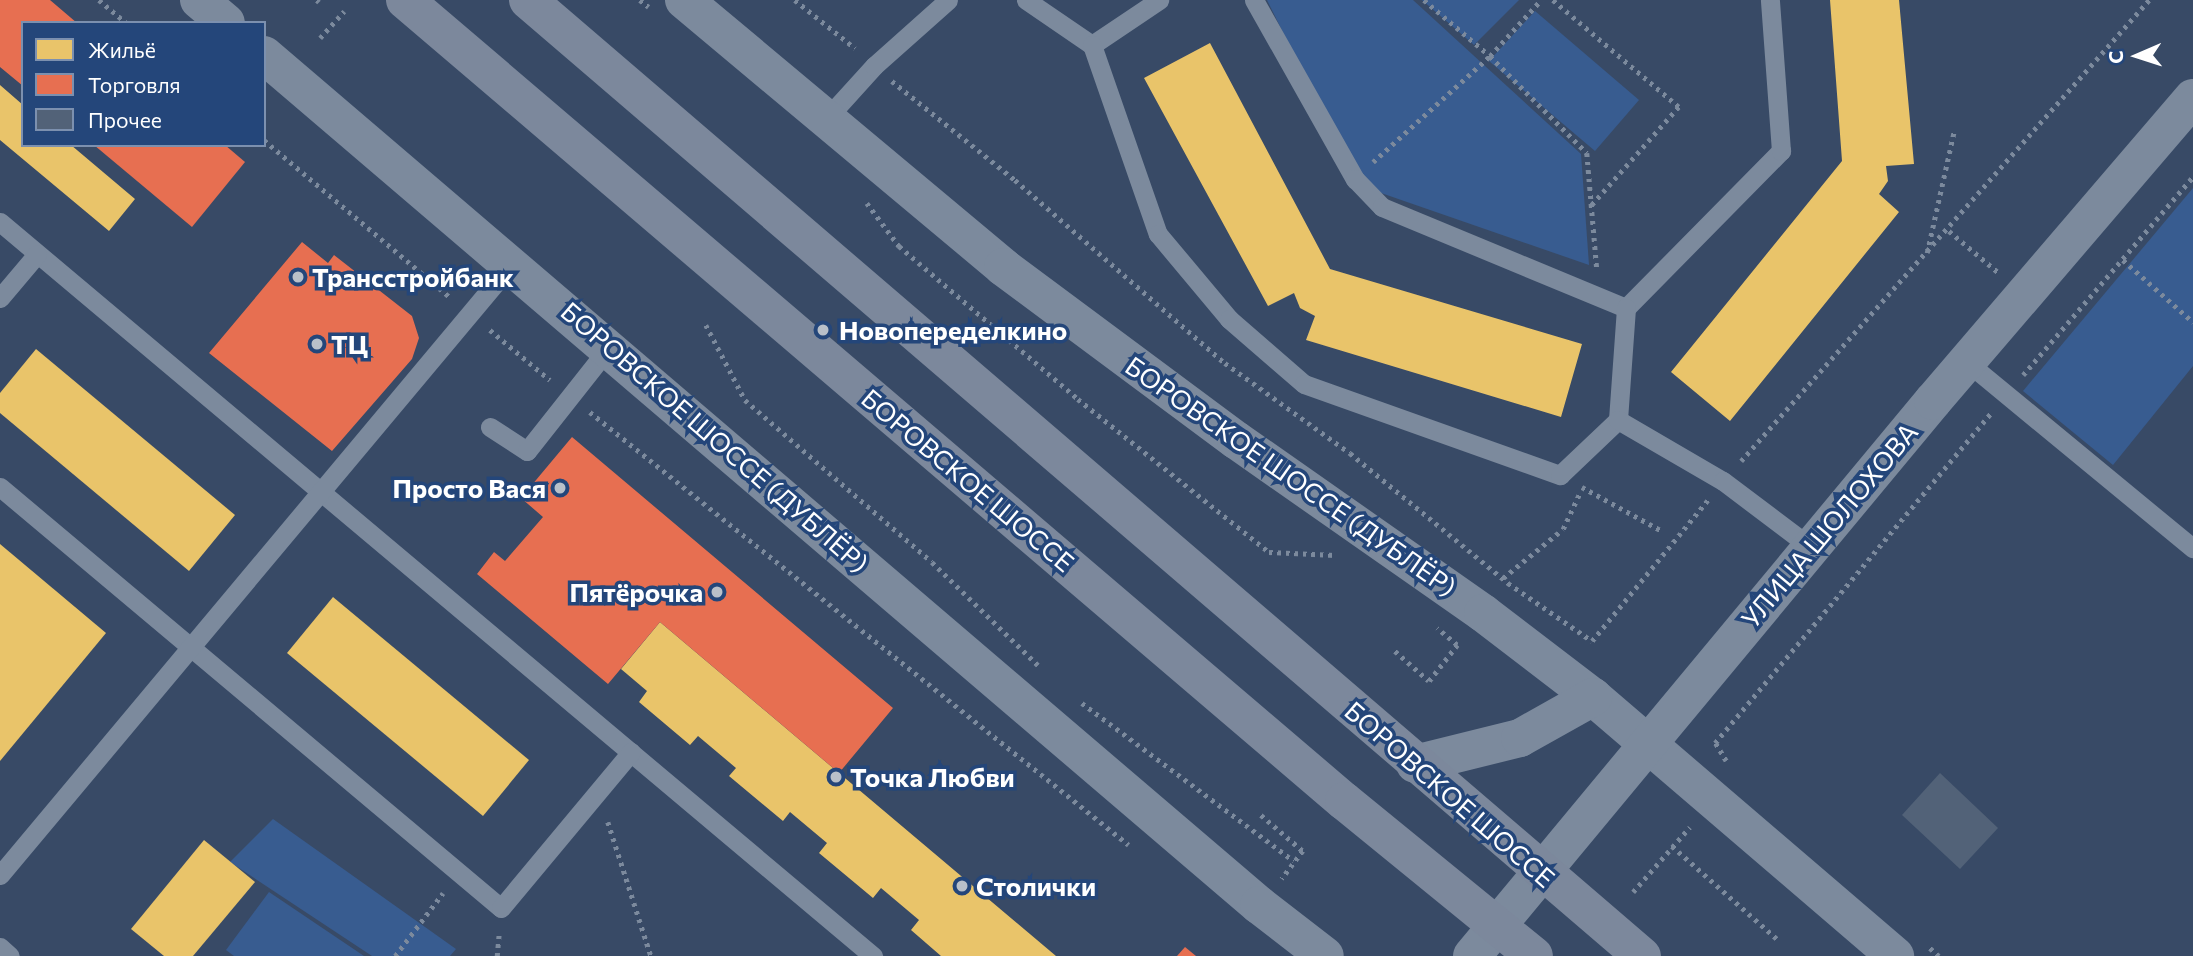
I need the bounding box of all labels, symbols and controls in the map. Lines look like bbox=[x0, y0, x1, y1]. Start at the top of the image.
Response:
legend bbox=[21, 21, 266, 147]
north arrow bbox=[2102, 21, 2172, 91]
text: Жильё bbox=[88, 37, 156, 62]
text: С bbox=[2104, 50, 2127, 64]
text: Торговля bbox=[88, 72, 181, 97]
text: Прочее bbox=[88, 107, 162, 132]
place label: Трансстройбанк bbox=[312, 261, 514, 293]
marker: Трансстройбанк bbox=[290, 269, 306, 285]
street label: БОРОВСКОЕ ШОССЕ (ДУБЛЁР) bbox=[555, 295, 875, 579]
place label: Новопеределкино bbox=[839, 314, 1067, 346]
marker: Новопеределкино bbox=[813, 320, 833, 340]
place label: ТЦ bbox=[331, 328, 368, 360]
marker: ТЦ bbox=[309, 336, 325, 352]
street label: БОРОВСКОЕ ШОССЕ (ДУБЛЁР) bbox=[1120, 350, 1462, 602]
street label: БОРОВСКОЕ ШОССЕ bbox=[856, 382, 1080, 578]
street label: УЛИЦА ШОЛОХОВА bbox=[1734, 416, 1924, 634]
place label: Просто Вася bbox=[393, 472, 546, 504]
marker: Просто Вася bbox=[552, 480, 568, 496]
place label: Пятёрочка bbox=[570, 576, 703, 608]
marker: Пятёрочка bbox=[709, 584, 725, 600]
street label: БОРОВСКОЕ ШОССЕ bbox=[1339, 695, 1561, 893]
place label: Точка Любви bbox=[850, 761, 1015, 793]
marker: Точка Любви bbox=[828, 769, 844, 785]
place label: Столички bbox=[976, 870, 1096, 902]
marker: Столички bbox=[954, 878, 970, 894]

